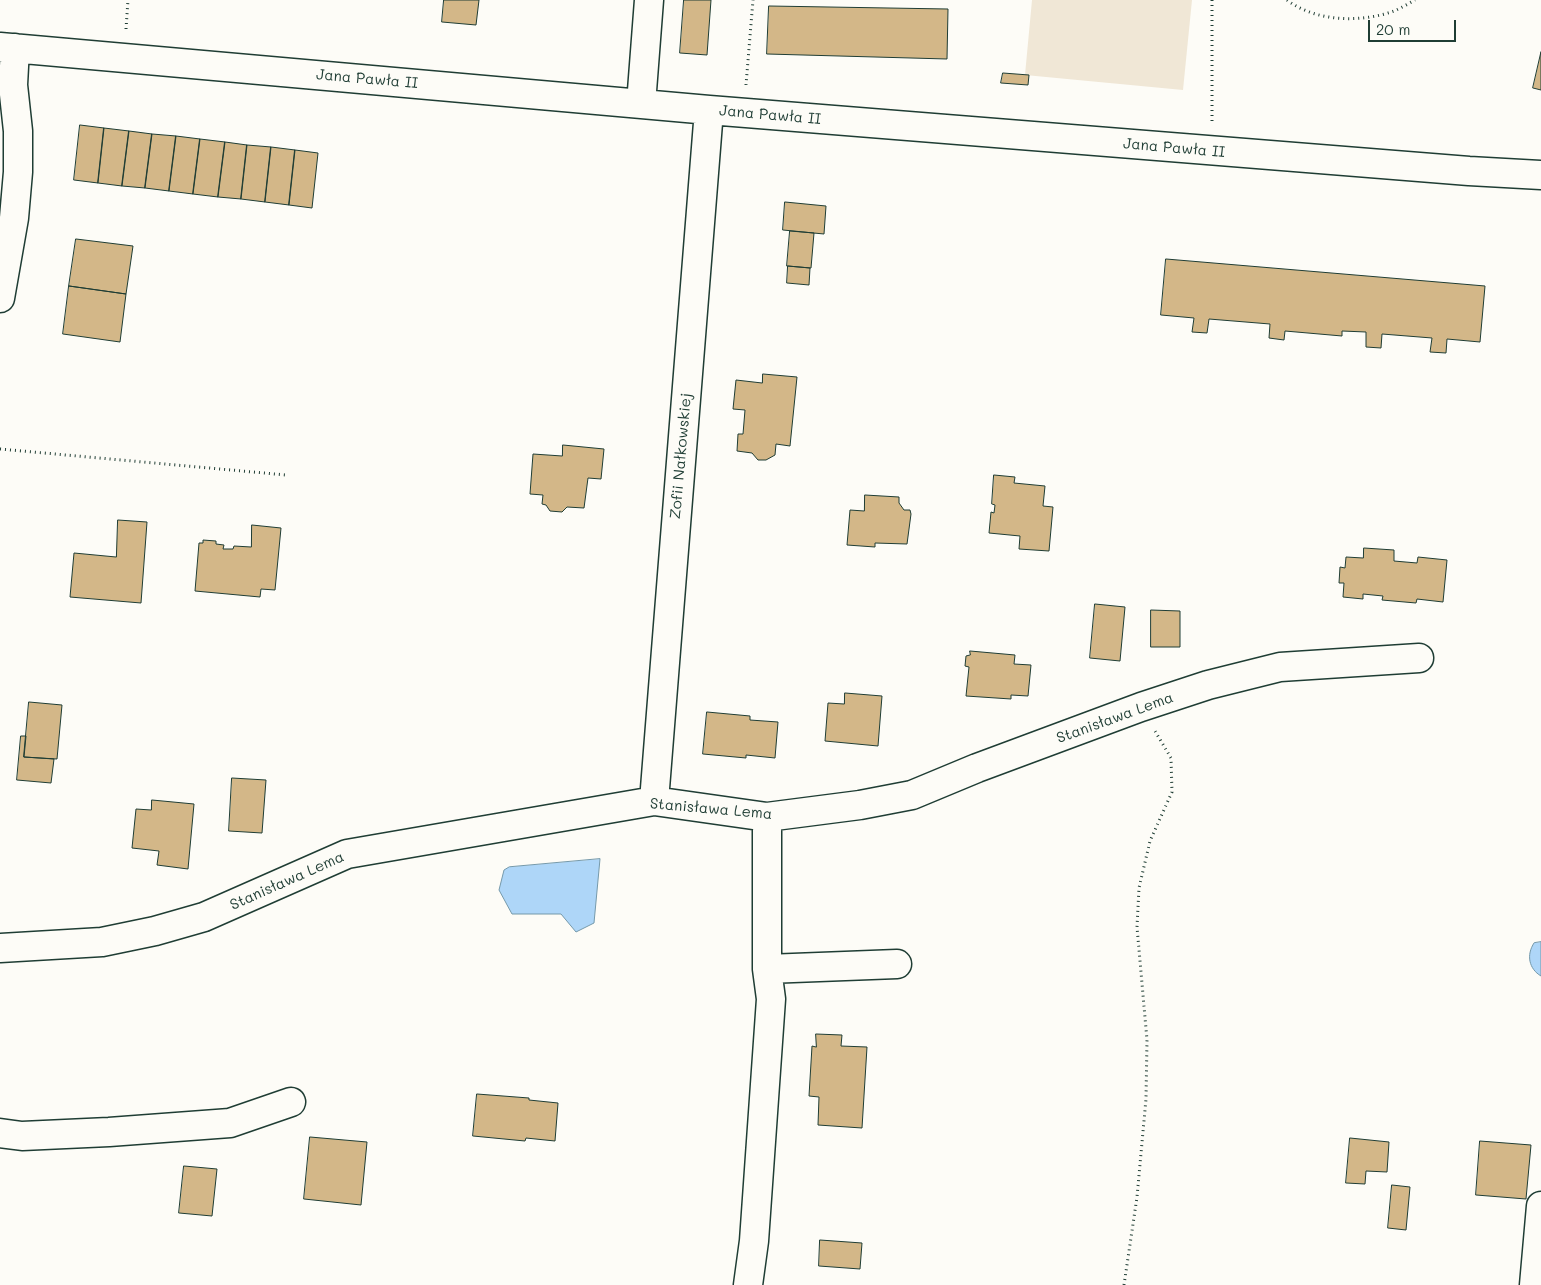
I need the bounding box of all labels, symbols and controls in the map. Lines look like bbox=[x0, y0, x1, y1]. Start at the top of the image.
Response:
scale bar bbox=[1371, 10, 1458, 42]
text: 20 m bbox=[1376, 19, 1410, 39]
street label: Jana Pawła II bbox=[315, 66, 419, 92]
street label: Jana Pawła II bbox=[718, 102, 822, 128]
street label: Jana Pawła II bbox=[1122, 135, 1226, 161]
street label: Zofii Nałkowskiej bbox=[667, 392, 695, 520]
street label: Stanisława Lema bbox=[1054, 689, 1176, 747]
street label: Stanisława Lema bbox=[649, 795, 773, 823]
street label: Stanisława Lema bbox=[227, 848, 347, 914]

